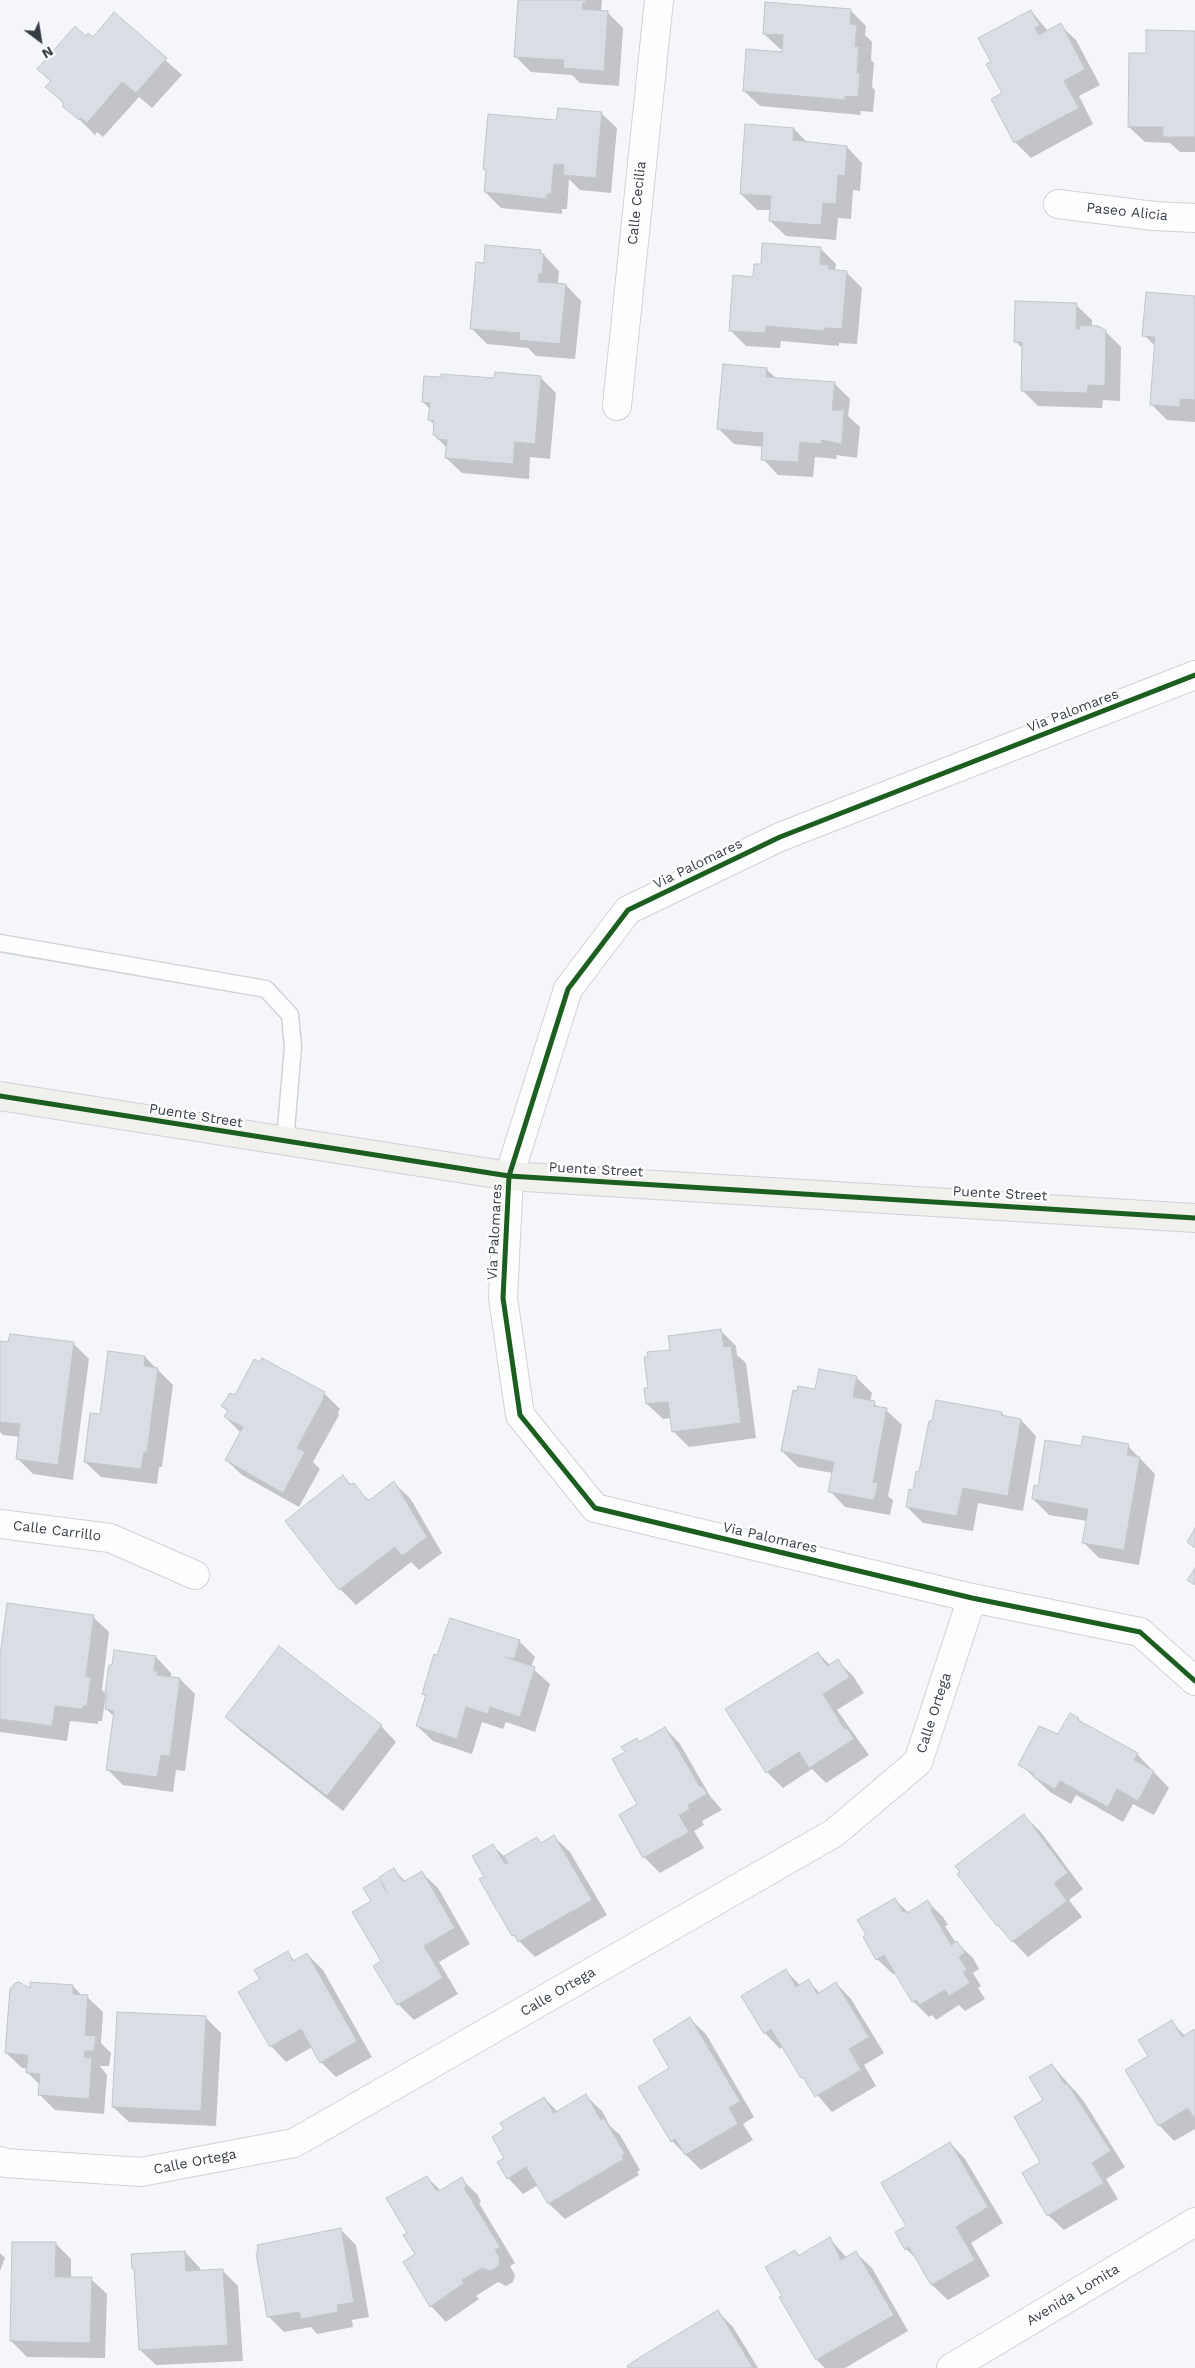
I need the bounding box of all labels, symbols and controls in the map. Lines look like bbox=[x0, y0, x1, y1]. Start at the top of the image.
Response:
north arrow bbox=[15, 15, 65, 65]
text: N bbox=[39, 43, 56, 62]
street label: Calle Cecilia bbox=[624, 160, 650, 246]
street label: Paseo Alicia bbox=[1085, 199, 1169, 225]
street label: Via Palomares bbox=[1025, 686, 1121, 736]
street label: Via Palomares bbox=[651, 835, 745, 893]
street label: Puente Street bbox=[148, 1100, 244, 1132]
street label: Puente Street bbox=[548, 1159, 644, 1181]
street label: Via Palomares bbox=[484, 1183, 506, 1281]
street label: Puente Street bbox=[952, 1183, 1048, 1205]
street label: Calle Carrillo bbox=[12, 1517, 102, 1545]
street label: Via Palomares bbox=[721, 1519, 819, 1557]
street label: Calle Ortega bbox=[913, 1670, 955, 1756]
street label: Calle Ortega bbox=[517, 1964, 599, 2020]
street label: Calle Ortega bbox=[152, 2146, 238, 2178]
street label: Avenida Lomita bbox=[1023, 2261, 1123, 2329]

